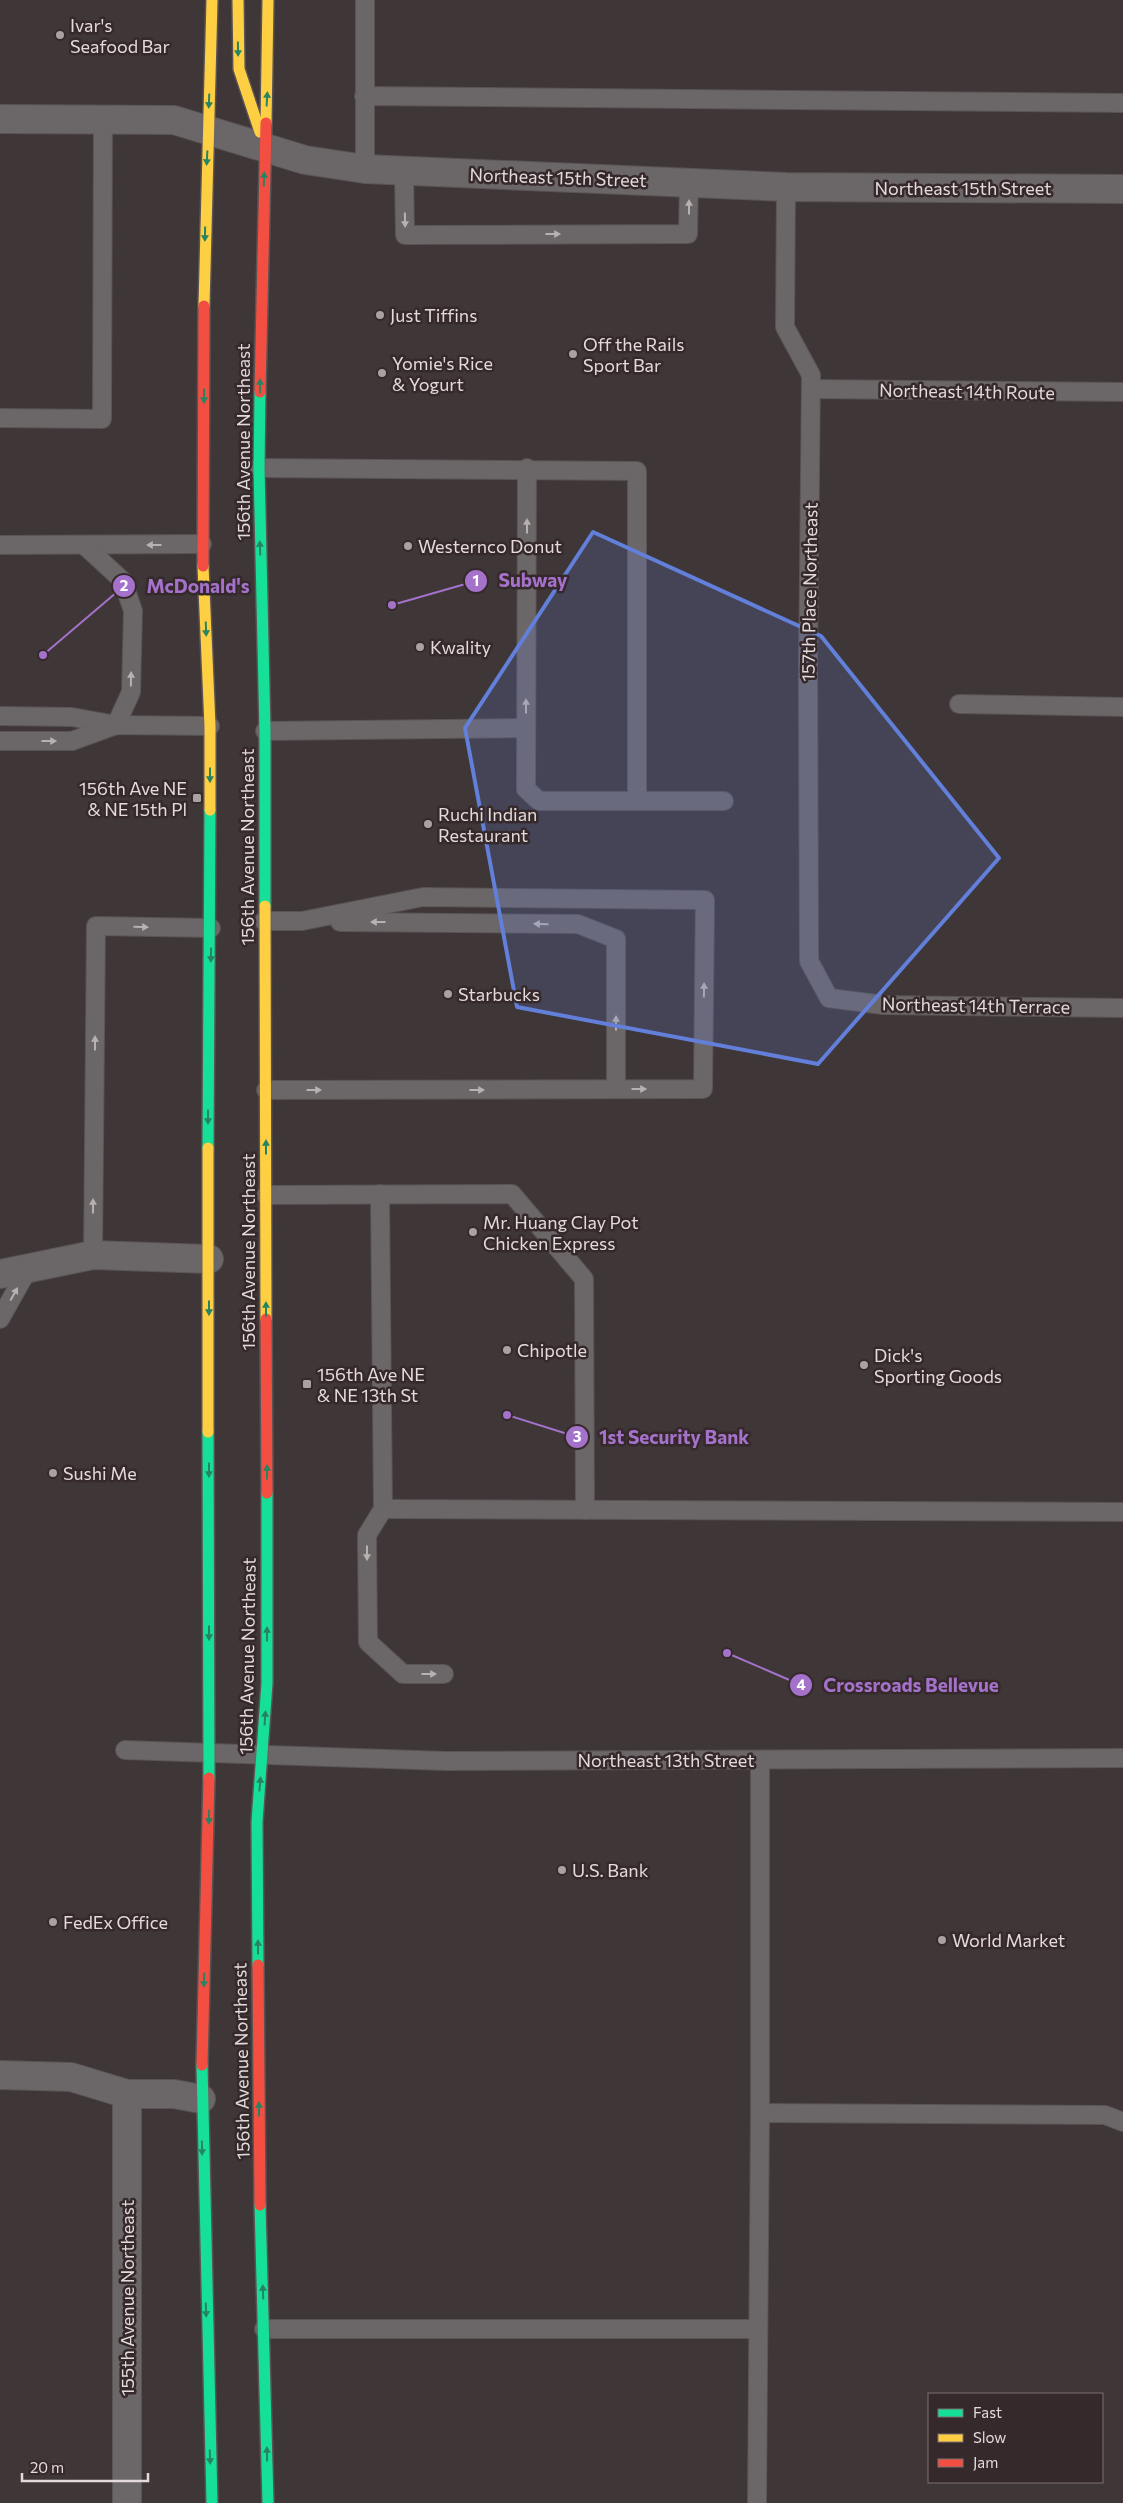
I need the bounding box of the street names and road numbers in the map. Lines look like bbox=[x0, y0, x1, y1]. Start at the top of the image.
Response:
street label: Northeast 15th Street bbox=[469, 163, 647, 191]
street label: Northeast 15th Street bbox=[874, 177, 1052, 199]
street label: 156th Avenue Northeast bbox=[232, 343, 254, 541]
street label: Northeast 14th Route bbox=[879, 378, 1055, 404]
street label: 157th Place Northeast bbox=[796, 502, 822, 682]
street label: 156th Avenue Northeast bbox=[236, 748, 258, 946]
street label: Northeast 14th Terrace bbox=[882, 992, 1070, 1018]
street label: 156th Avenue Northeast bbox=[237, 1153, 259, 1351]
street label: 156th Avenue Northeast bbox=[234, 1557, 260, 1755]
street label: Northeast 13th Street bbox=[577, 1749, 755, 1771]
street label: 156th Avenue Northeast bbox=[228, 1962, 254, 2160]
street label: 155th Avenue Northeast bbox=[116, 2200, 138, 2396]

